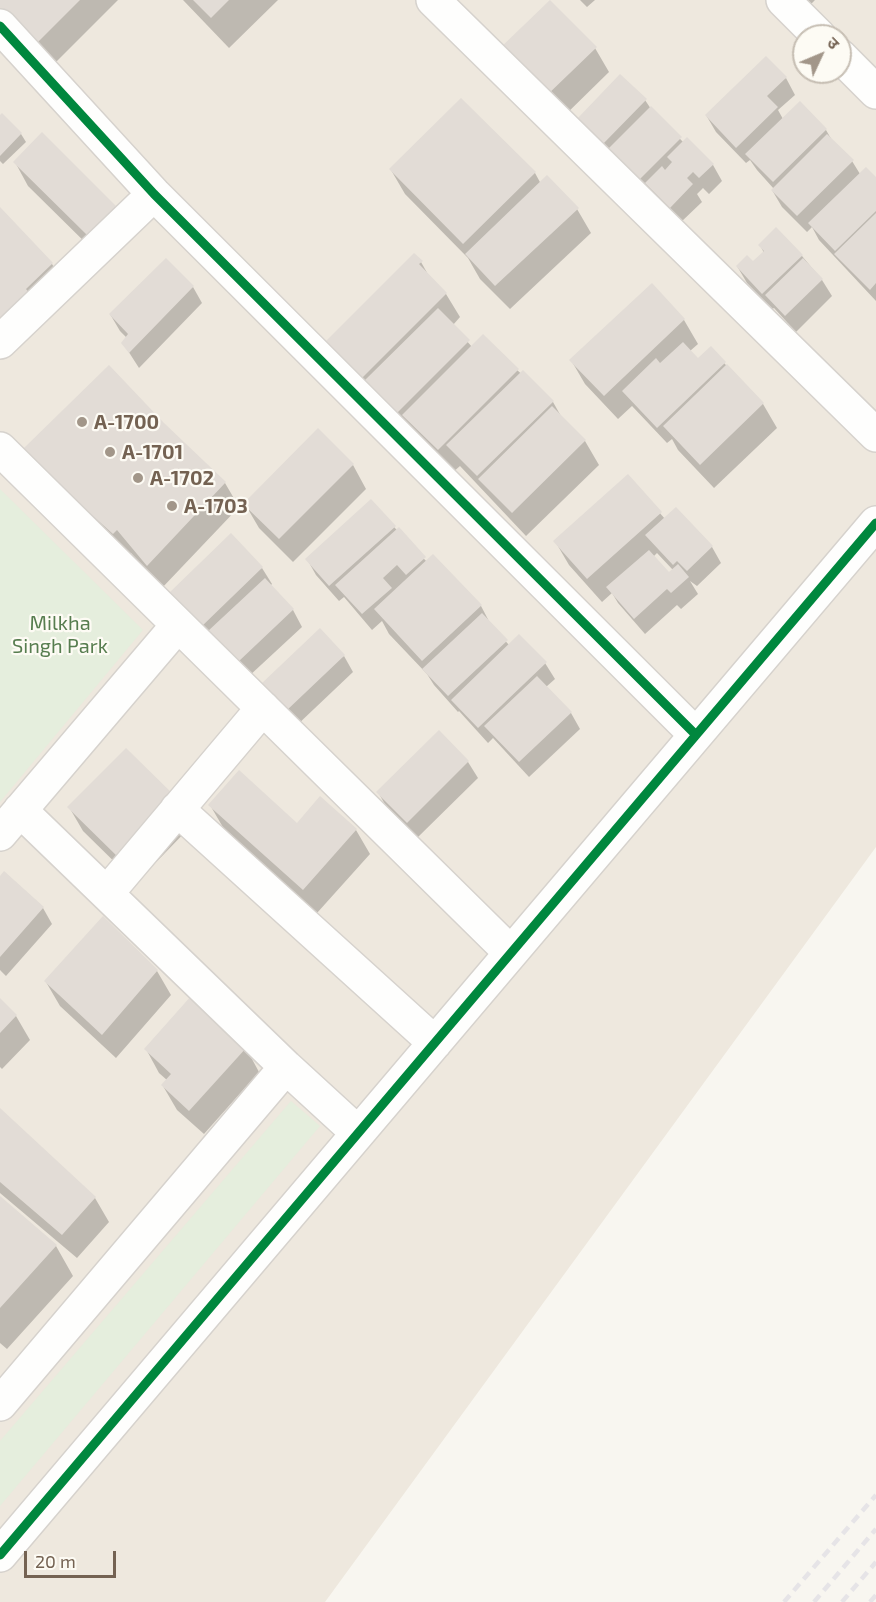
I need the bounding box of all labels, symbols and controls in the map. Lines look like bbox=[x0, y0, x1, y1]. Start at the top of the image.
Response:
north arrow bbox=[792, 24, 852, 84]
text: उ bbox=[824, 33, 844, 53]
place label: A-1700 bbox=[94, 410, 159, 434]
marker: A-1700 bbox=[75, 415, 89, 429]
place label: A-1701 bbox=[122, 440, 183, 464]
marker: A-1701 bbox=[103, 445, 117, 459]
place label: A-1702 bbox=[150, 466, 214, 490]
marker: A-1702 bbox=[131, 471, 145, 485]
place label: A-1703 bbox=[184, 494, 248, 518]
marker: A-1703 bbox=[165, 499, 179, 513]
park label: Milkha Singh Park bbox=[12, 611, 108, 658]
scale bar bbox=[27, 1539, 118, 1577]
text: 20 m bbox=[35, 1550, 76, 1572]

